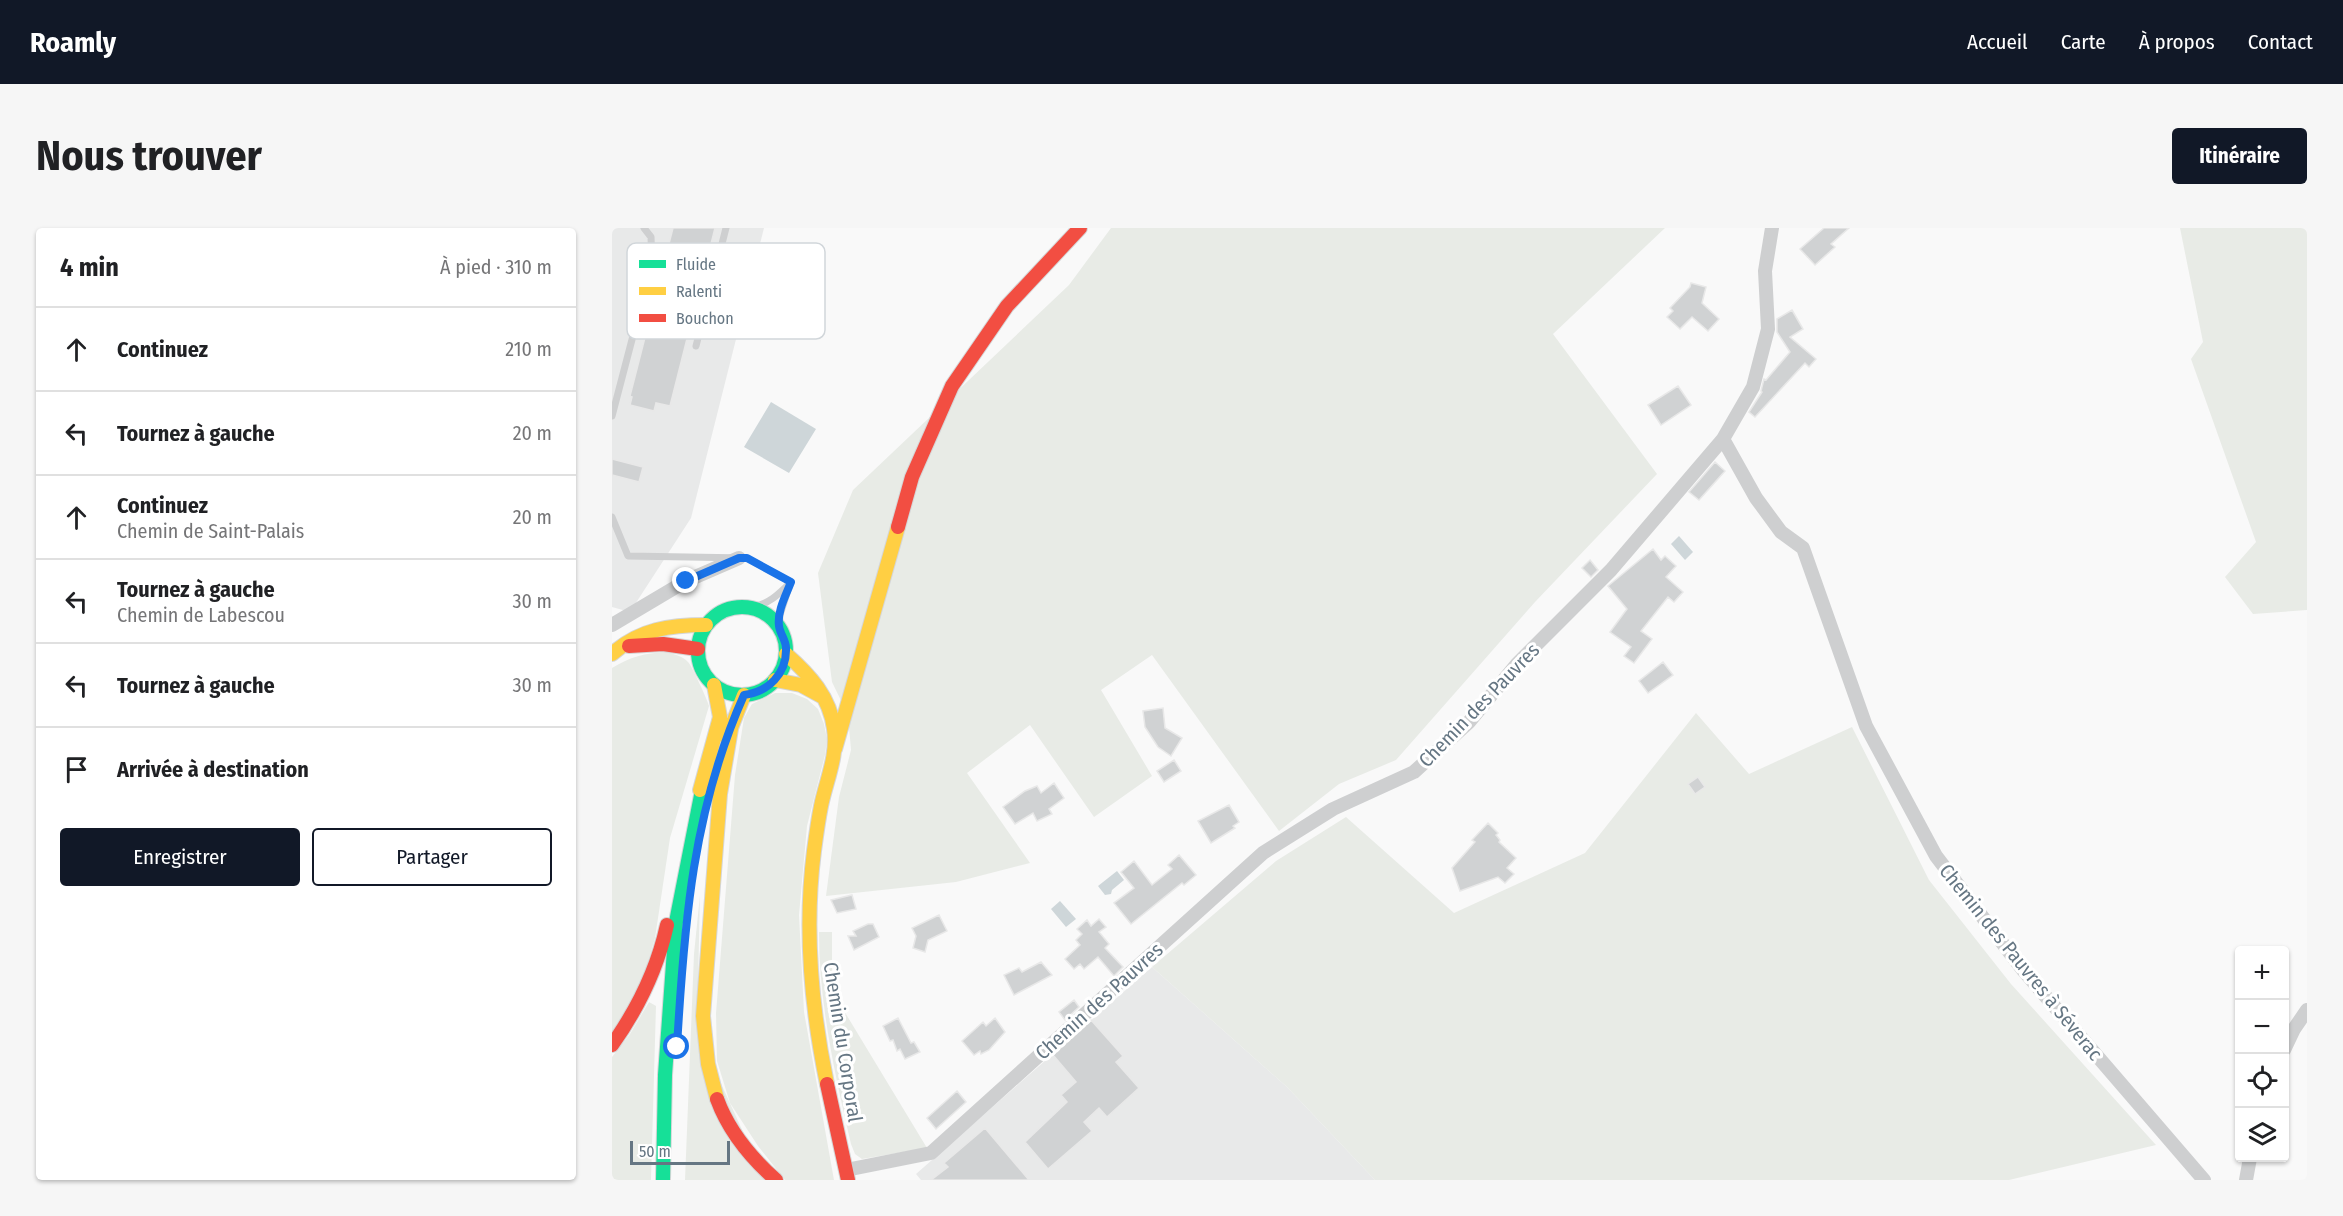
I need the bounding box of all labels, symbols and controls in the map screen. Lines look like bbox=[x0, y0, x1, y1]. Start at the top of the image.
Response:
text: Roamly bbox=[30, 26, 116, 59]
text: Accueil bbox=[1967, 29, 2028, 55]
text: Carte bbox=[2061, 29, 2106, 55]
text: À propos bbox=[2139, 29, 2215, 55]
text: Contact bbox=[2248, 29, 2313, 55]
button: Itinéraire bbox=[2172, 128, 2307, 184]
text: Nous trouver bbox=[36, 131, 262, 181]
legend bbox=[627, 243, 825, 339]
text: 4 min bbox=[60, 252, 119, 283]
text: À pied · 310 m bbox=[440, 255, 552, 279]
text: Fluide bbox=[676, 255, 716, 274]
text: Ralenti bbox=[676, 282, 722, 301]
text: Bouchon bbox=[676, 309, 734, 328]
icon: ahead bbox=[60, 333, 93, 366]
text: Continuez bbox=[117, 336, 208, 363]
text: 210 m bbox=[505, 337, 552, 361]
icon: left bbox=[60, 417, 93, 450]
text: Tournez à gauche bbox=[117, 420, 275, 447]
text: 20 m bbox=[513, 421, 552, 445]
text: Continuez bbox=[117, 492, 208, 519]
icon: ahead bbox=[60, 501, 93, 534]
text: 20 m bbox=[513, 505, 552, 529]
text: Chemin de Saint-Palais bbox=[117, 519, 304, 543]
route end bbox=[672, 567, 698, 593]
text: Tournez à gauche bbox=[117, 576, 275, 603]
icon: left bbox=[60, 585, 93, 618]
text: 30 m bbox=[512, 589, 552, 613]
text: Chemin de Labescou bbox=[117, 603, 285, 627]
street label: Chemin des Pauvres bbox=[1414, 638, 1544, 772]
icon: left bbox=[60, 669, 93, 702]
text: Tournez à gauche bbox=[117, 672, 275, 699]
text: 30 m bbox=[512, 673, 552, 697]
icon: arrive bbox=[60, 753, 93, 786]
text: Arrivée à destination bbox=[117, 756, 309, 783]
button: Enregistrer bbox=[60, 828, 300, 886]
button: Partager bbox=[312, 828, 552, 886]
street label: Chemin des Pauvres à Séverac bbox=[1934, 859, 2108, 1065]
street label: Chemin des Pauvres bbox=[1030, 937, 1168, 1065]
map controls bbox=[2235, 946, 2289, 1162]
button: + bbox=[2235, 946, 2289, 1000]
street label: Chemin du Corporal bbox=[819, 960, 867, 1124]
button: − bbox=[2235, 1000, 2289, 1054]
route start bbox=[663, 1033, 689, 1059]
button: locate bbox=[2235, 1054, 2289, 1108]
button: layers bbox=[2235, 1108, 2289, 1162]
scale bar bbox=[630, 1138, 730, 1166]
text: 50 m bbox=[639, 1142, 671, 1161]

